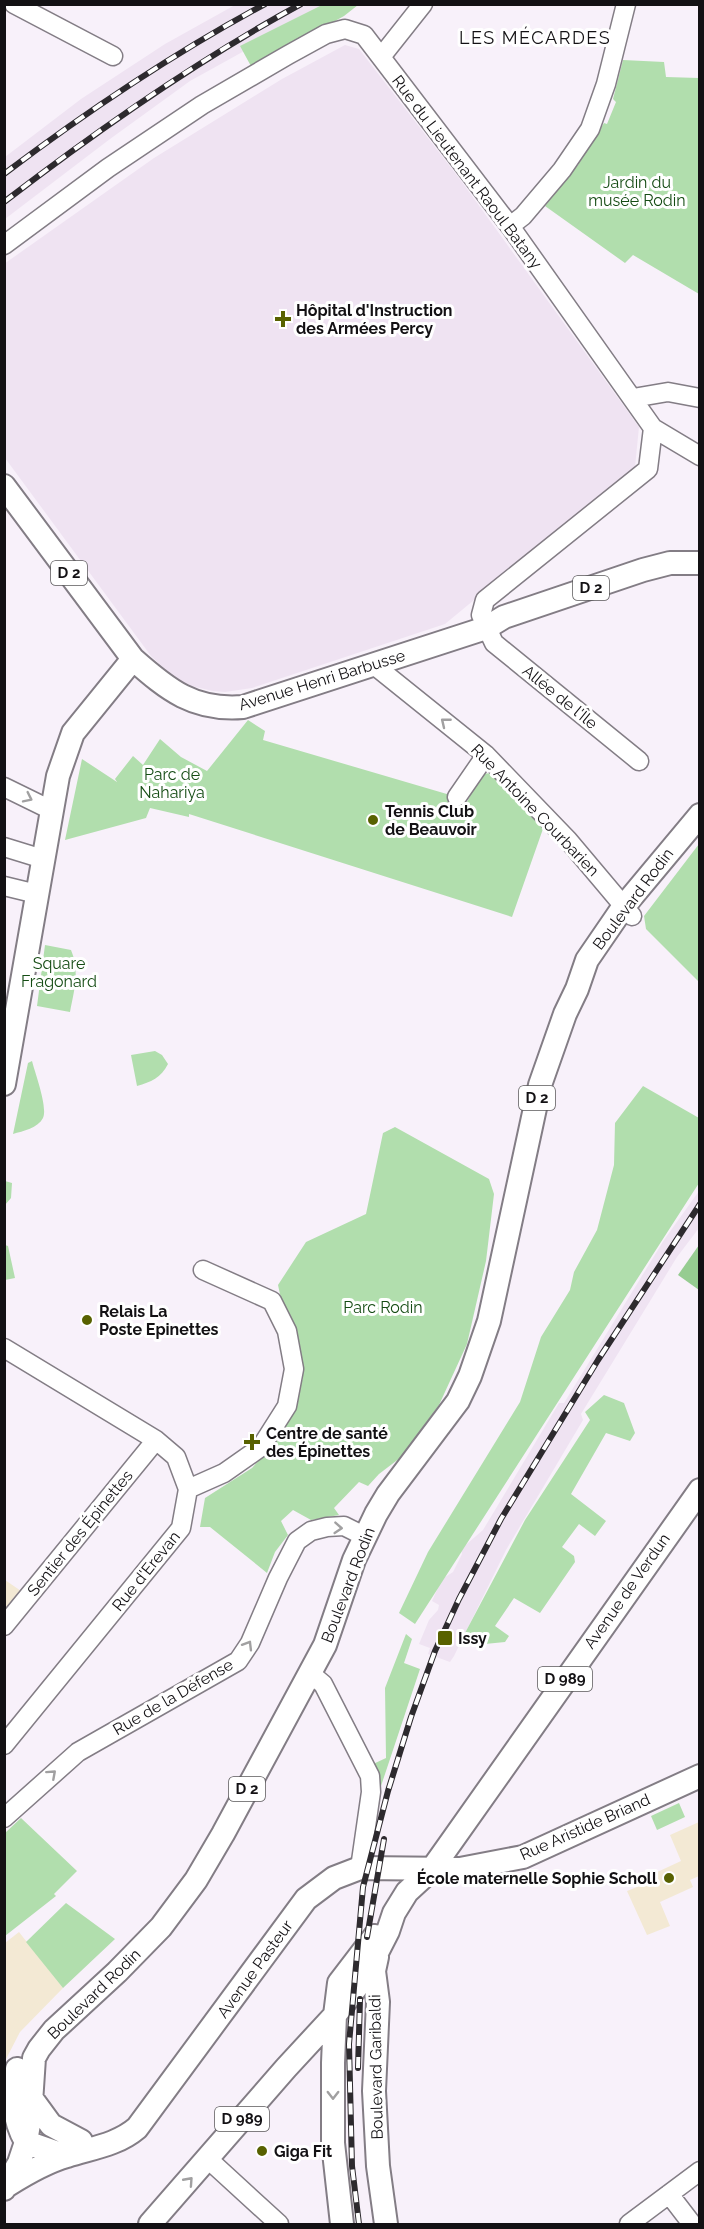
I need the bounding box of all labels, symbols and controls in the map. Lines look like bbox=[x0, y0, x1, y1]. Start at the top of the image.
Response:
district label: LES MÉCARDES bbox=[459, 26, 611, 48]
street label: Rue du Lieutenant Raoul Batany bbox=[388, 72, 546, 273]
park label: Jardin du musée Rodin bbox=[588, 173, 686, 210]
place label: Hôpital d'Instruction des Armées Percy bbox=[296, 301, 453, 338]
marker: Hôpital d'Instruction des Armées Percy bbox=[274, 310, 292, 328]
road number: D 2 bbox=[51, 561, 87, 585]
road number: D 2 bbox=[573, 576, 609, 600]
street label: Avenue Henri Barbusse bbox=[236, 646, 408, 714]
street label: Allée de l'Île bbox=[519, 660, 602, 733]
one-way arrow bbox=[441, 719, 452, 730]
street label: Rue Antoine Courbarien bbox=[467, 740, 603, 880]
park label: Parc de Nahariya bbox=[139, 765, 205, 802]
one-way arrow bbox=[22, 791, 33, 803]
place label: Tennis Club de Beauvoir bbox=[385, 802, 477, 839]
marker: Tennis Club de Beauvoir bbox=[366, 813, 380, 827]
street label: Boulevard Rodin bbox=[589, 845, 677, 953]
park label: Square Fragonard bbox=[21, 954, 97, 991]
road number: D 2 bbox=[519, 1086, 555, 1110]
park label: Parc Rodin bbox=[343, 1298, 423, 1317]
place label: Relais La Poste Epinettes bbox=[99, 1302, 219, 1339]
marker: Relais La Poste Epinettes bbox=[80, 1313, 94, 1327]
place label: Centre de santé des Épinettes bbox=[266, 1424, 388, 1461]
marker: Centre de santé des Épinettes bbox=[243, 1433, 261, 1451]
street label: Sentier des Épinettes bbox=[23, 1465, 137, 1600]
one-way arrow bbox=[334, 1521, 343, 1534]
street label: Boulevard Rodin bbox=[317, 1525, 379, 1645]
street label: Rue d'Erevan bbox=[108, 1527, 184, 1615]
street label: Avenue de Verdun bbox=[580, 1530, 674, 1652]
marker: Issy bbox=[436, 1629, 454, 1647]
place label: Issy bbox=[458, 1629, 487, 1648]
one-way arrow bbox=[240, 1641, 252, 1651]
street label: Rue de la Défense bbox=[110, 1655, 236, 1739]
road number: D 989 bbox=[538, 1667, 592, 1691]
one-way arrow bbox=[45, 1770, 56, 1781]
road number: D 2 bbox=[229, 1777, 265, 1801]
street label: Rue Aristide Briand bbox=[517, 1790, 653, 1864]
place label: École maternelle Sophie Scholl bbox=[417, 1868, 658, 1888]
marker: École maternelle Sophie Scholl bbox=[662, 1871, 676, 1885]
street label: Avenue Pasteur bbox=[213, 1916, 297, 2022]
street label: Boulevard Rodin bbox=[43, 1945, 145, 2043]
street label: Boulevard Garibaldi bbox=[365, 1994, 387, 2140]
one-way arrow bbox=[327, 2090, 339, 2099]
road number: D 989 bbox=[215, 2107, 269, 2131]
place label: Giga Fit bbox=[274, 2142, 332, 2161]
marker: Giga Fit bbox=[255, 2144, 269, 2158]
one-way arrow bbox=[182, 2177, 193, 2188]

